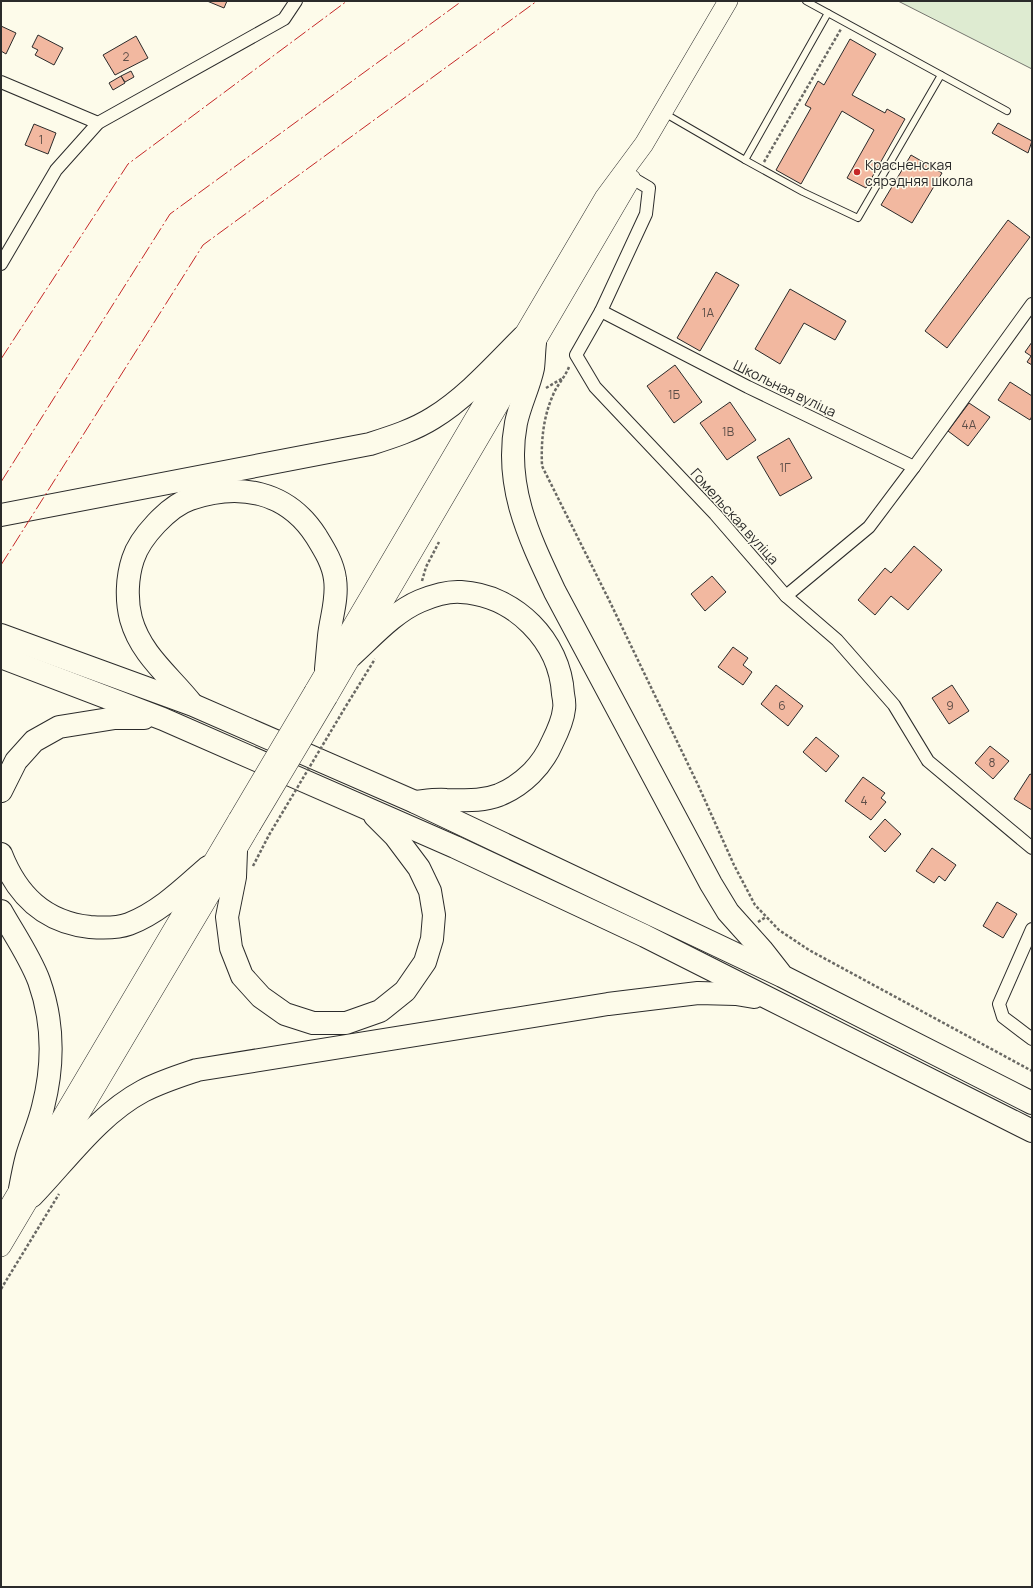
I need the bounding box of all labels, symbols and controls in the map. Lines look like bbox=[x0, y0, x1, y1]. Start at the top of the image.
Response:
house number: 2 bbox=[123, 48, 130, 65]
house number: 1 bbox=[39, 131, 43, 148]
place label: Красненская сярэдняя школа bbox=[865, 155, 973, 190]
marker: Красненская сярэдняя школа bbox=[852, 167, 862, 177]
house number: 1А bbox=[702, 304, 715, 321]
street label: Школьная вуліца bbox=[730, 355, 840, 421]
house number: 1Б bbox=[668, 386, 680, 403]
house number: 4А bbox=[962, 416, 977, 433]
house number: 1В bbox=[722, 423, 734, 440]
house number: 1Г bbox=[779, 459, 791, 476]
street label: Гомельская вуліца bbox=[687, 464, 783, 568]
house number: 6 bbox=[778, 697, 786, 714]
house number: 9 bbox=[946, 697, 954, 714]
house number: 8 bbox=[989, 754, 996, 771]
house number: 4 bbox=[860, 792, 868, 809]

